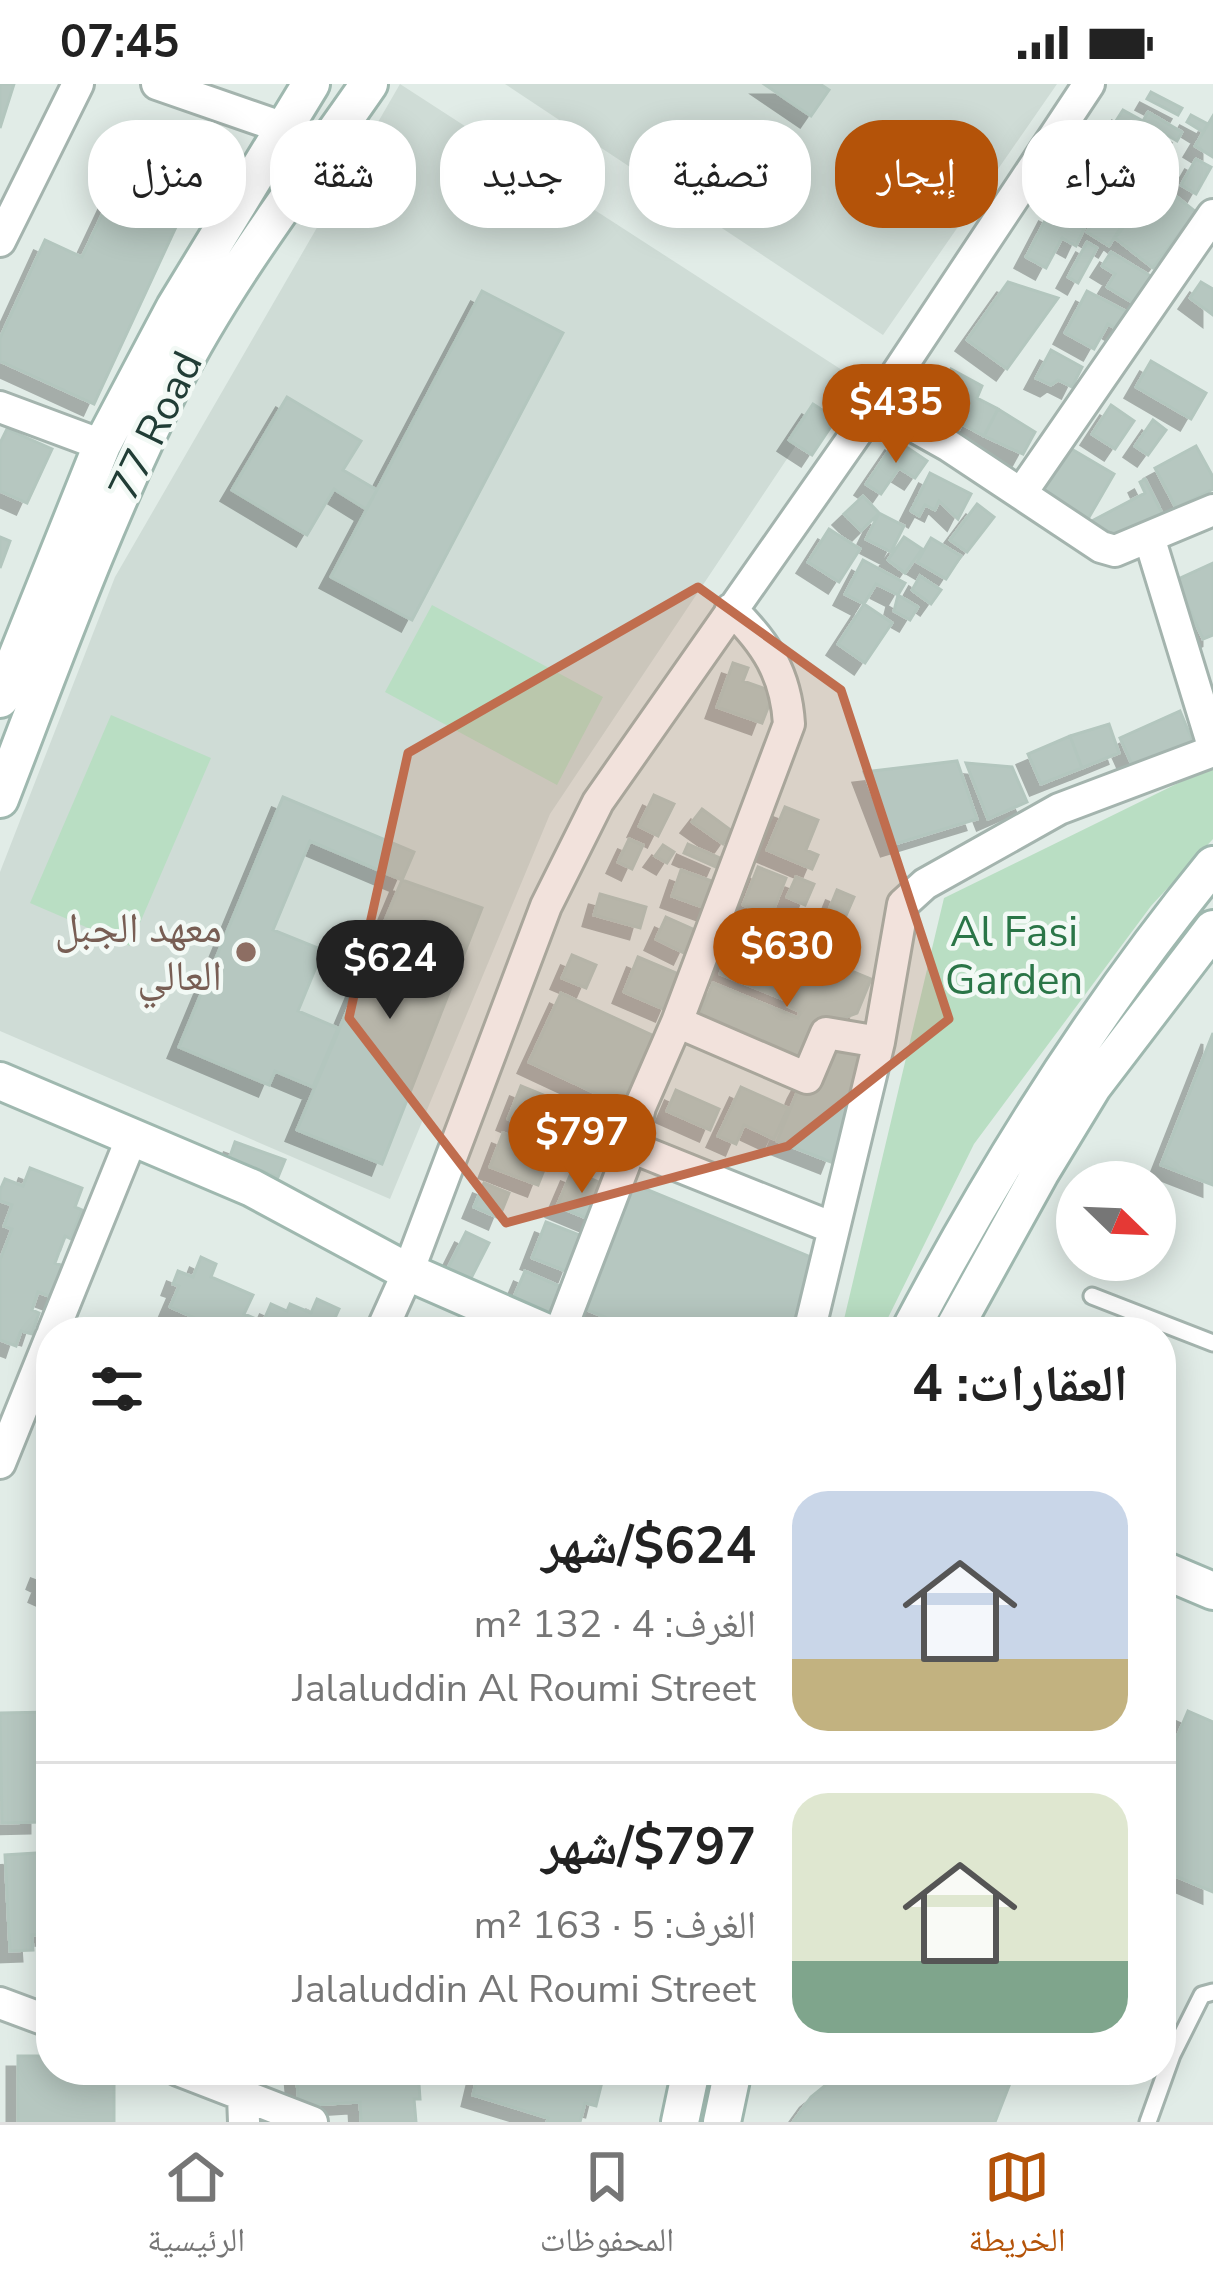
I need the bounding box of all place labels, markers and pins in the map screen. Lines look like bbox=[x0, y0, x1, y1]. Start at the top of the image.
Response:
pin: $435 bbox=[825, 364, 967, 466]
place label: معهد الجبل العالي bbox=[55, 900, 222, 1008]
pin: $630 bbox=[716, 908, 858, 1010]
pin: $624 bbox=[319, 920, 461, 1022]
marker: معهد الجبل العالي bbox=[233, 939, 259, 965]
pin: $797 bbox=[511, 1094, 653, 1196]

